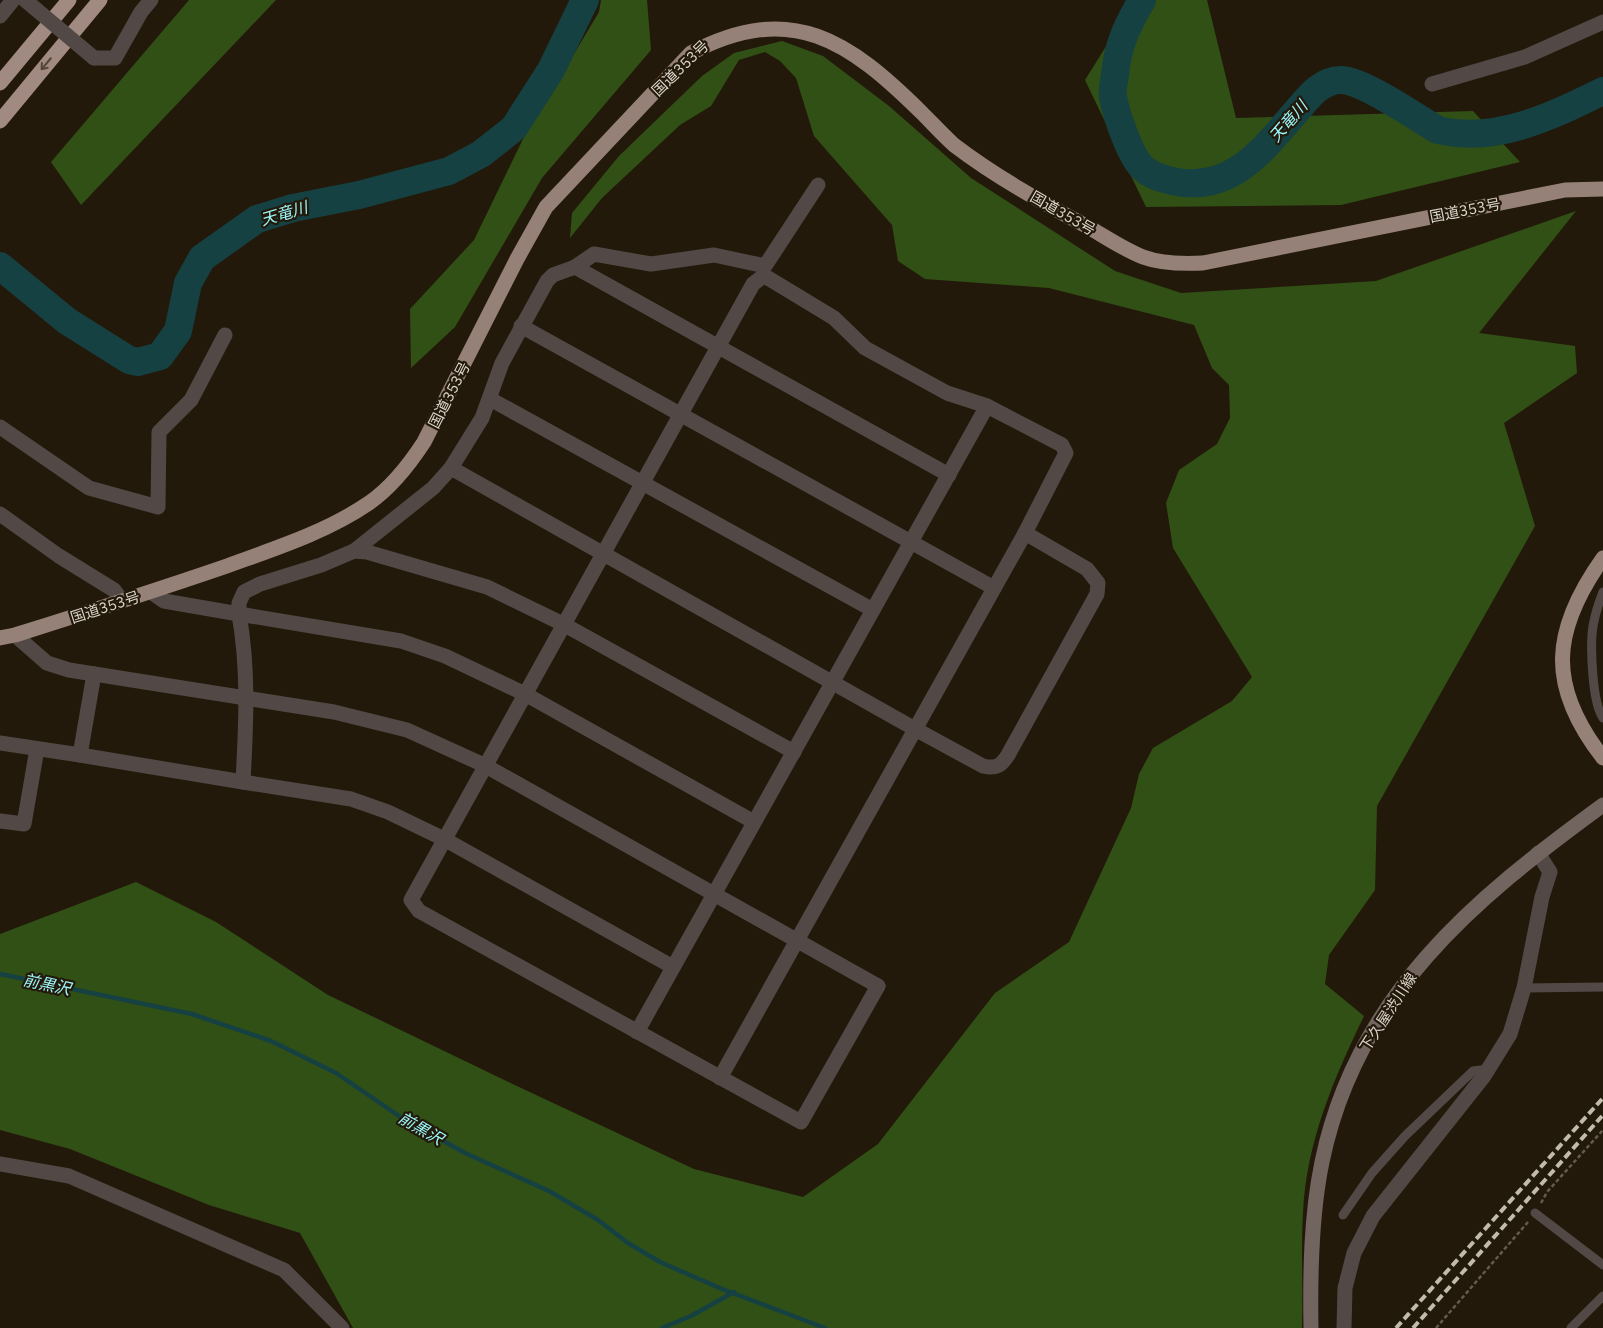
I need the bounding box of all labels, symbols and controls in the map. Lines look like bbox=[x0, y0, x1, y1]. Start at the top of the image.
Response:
street label: 国道353号 bbox=[647, 36, 713, 100]
one-way arrow bbox=[41, 57, 52, 70]
water label: 天竜川 bbox=[1265, 95, 1313, 146]
street label: 国道353号 bbox=[1027, 187, 1099, 239]
street label: 国道353号 bbox=[1428, 194, 1502, 226]
water label: 天竜川 bbox=[258, 196, 312, 229]
street label: 国道353号 bbox=[424, 359, 474, 431]
street label: 国道353号 bbox=[68, 587, 142, 627]
water label: 前黒沢 bbox=[21, 969, 75, 999]
street label: 下久屋渋川線 bbox=[1356, 969, 1420, 1055]
water label: 前黒沢 bbox=[395, 1107, 449, 1150]

